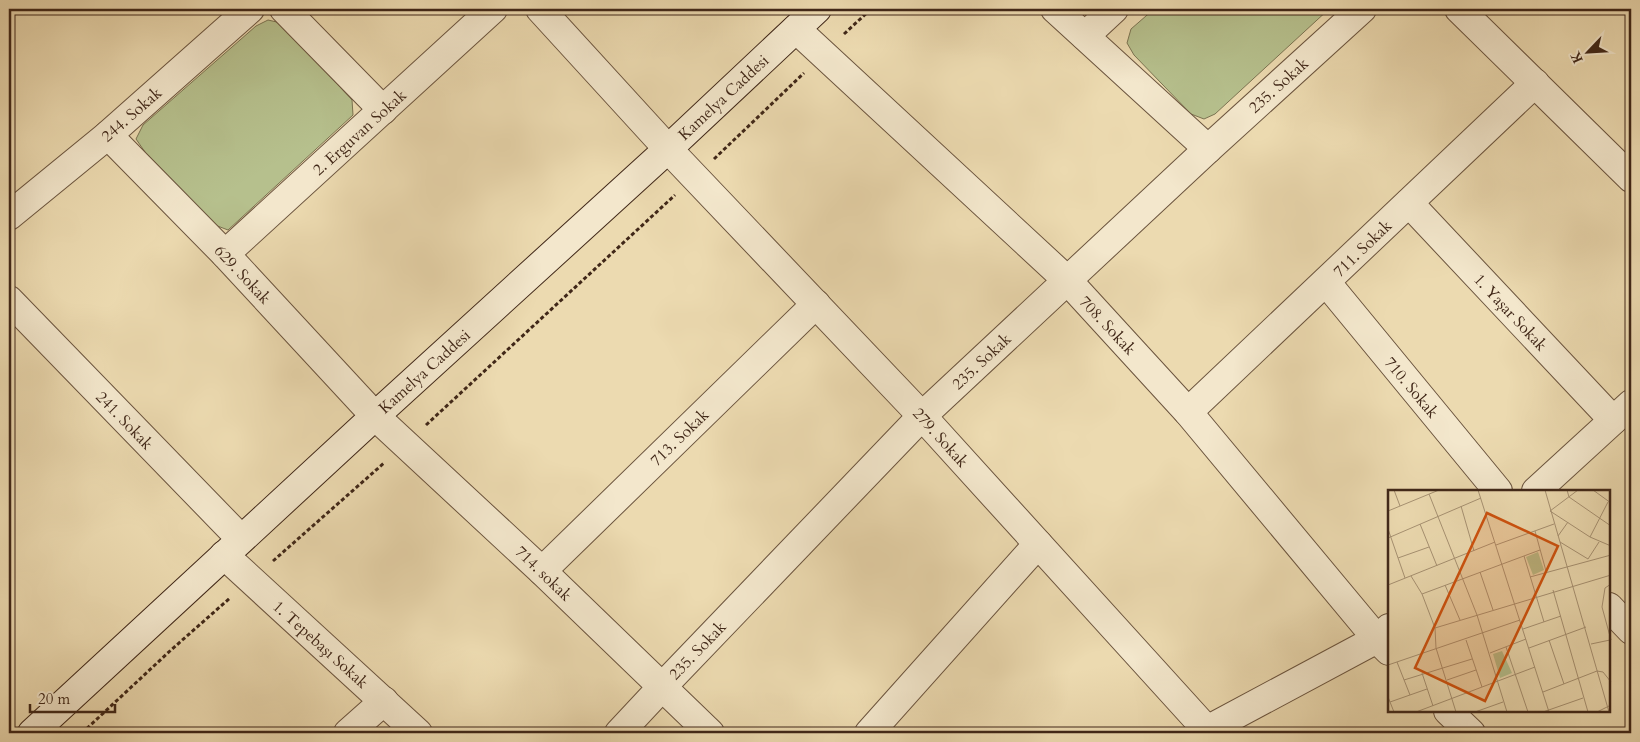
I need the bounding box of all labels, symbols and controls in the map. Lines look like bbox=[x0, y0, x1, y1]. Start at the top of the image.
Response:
north arrow bbox=[1562, 28, 1612, 78]
text: K bbox=[1565, 48, 1588, 66]
street label: Kamelya Caddesi bbox=[674, 50, 774, 146]
street label: 235. Sokak bbox=[1244, 53, 1314, 119]
street label: 244. Sokak bbox=[97, 82, 167, 147]
street label: 2. Erguvan Sokak bbox=[308, 84, 412, 181]
street label: 711. Sokak bbox=[1329, 215, 1397, 282]
street label: 629. Sokak bbox=[209, 240, 276, 309]
street label: 1. Yaşar Sokak bbox=[1469, 269, 1552, 357]
street label: 708. Sokak bbox=[1074, 291, 1141, 360]
street label: Kamelya Caddesi bbox=[374, 324, 476, 419]
street label: 235. Sokak bbox=[947, 328, 1016, 395]
street label: 710. Sokak bbox=[1379, 352, 1444, 423]
street label: 241. Sokak bbox=[91, 387, 158, 455]
street label: 279. Sokak bbox=[907, 403, 973, 473]
street label: 713. Sokak bbox=[646, 404, 714, 471]
inset map bbox=[1388, 490, 1610, 712]
street label: 714. sokak bbox=[510, 541, 577, 607]
street label: 1. Tepebaşı Sokak bbox=[268, 596, 373, 694]
street label: 235. Sokak bbox=[664, 616, 732, 685]
scale bar bbox=[30, 682, 115, 714]
text: 20 m bbox=[38, 689, 70, 709]

